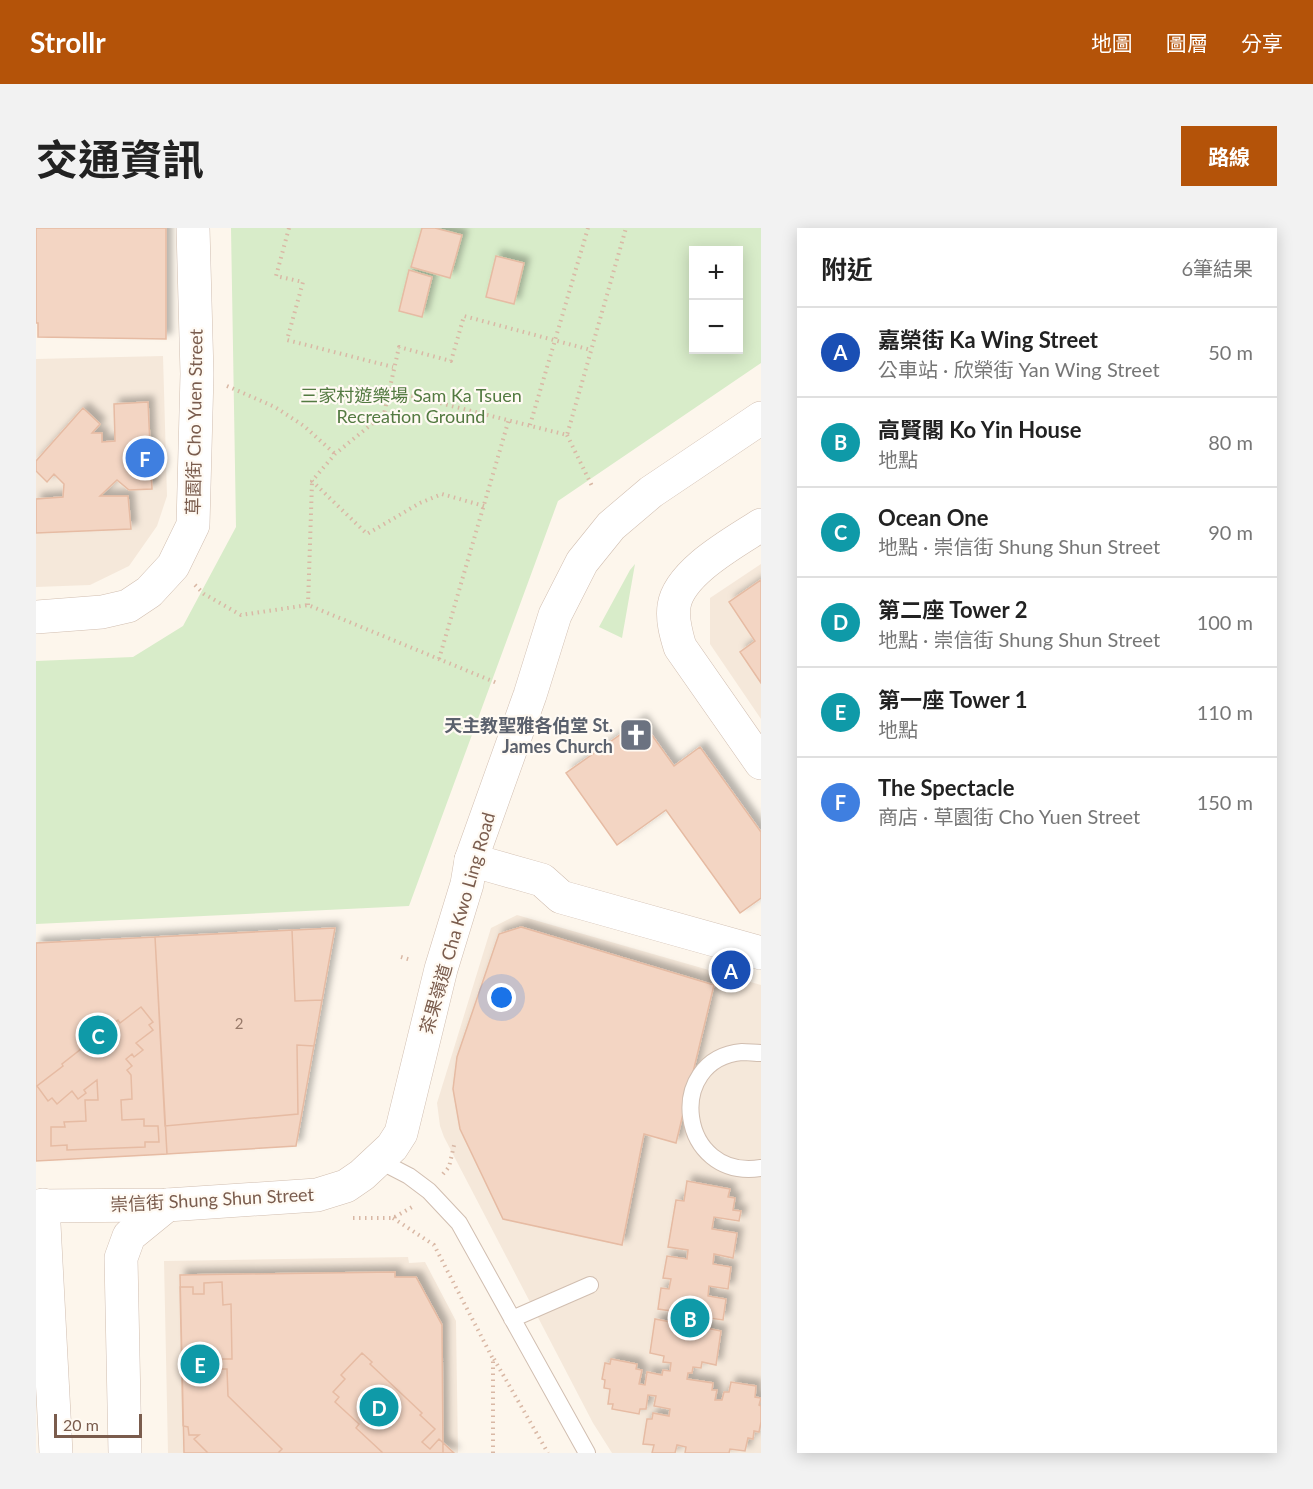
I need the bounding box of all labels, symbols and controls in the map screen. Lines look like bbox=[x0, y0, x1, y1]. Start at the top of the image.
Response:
text: Strollr bbox=[30, 25, 106, 59]
text: 地圖 bbox=[1091, 30, 1133, 55]
text: 圖層 bbox=[1166, 30, 1208, 55]
text: 分享 bbox=[1241, 30, 1283, 55]
button: 路線 bbox=[1181, 126, 1277, 186]
text: 交通資訊 bbox=[36, 134, 204, 184]
map controls bbox=[689, 246, 743, 354]
button: + bbox=[689, 246, 743, 300]
text: 附近 bbox=[821, 253, 873, 285]
text: 6筆結果 bbox=[1181, 256, 1253, 280]
button: − bbox=[689, 300, 743, 354]
text: 嘉榮街 Ka Wing Street bbox=[878, 326, 1098, 353]
street label: 草園街 Cho Yuen Street bbox=[181, 328, 207, 515]
text: A bbox=[834, 340, 847, 364]
text: 50 m bbox=[1208, 340, 1253, 364]
text: 公車站 · 欣榮街 Yan Wing Street bbox=[878, 357, 1160, 381]
park label: 三家村遊樂場 Sam Ka Tsuen Recreation Ground bbox=[300, 384, 522, 427]
text: 高賢閣 Ko Yin House bbox=[878, 416, 1081, 443]
text: B bbox=[834, 430, 847, 454]
text: 80 m bbox=[1208, 430, 1253, 454]
pin: F bbox=[126, 436, 164, 480]
text: 地點 bbox=[878, 447, 918, 471]
text: Ocean One bbox=[878, 504, 988, 531]
text: C bbox=[834, 520, 847, 544]
text: 90 m bbox=[1208, 520, 1253, 544]
text: 地點 · 崇信街 Shung Shun Street bbox=[878, 534, 1160, 558]
text: 第二座 Tower 2 bbox=[878, 596, 1027, 623]
text: D bbox=[833, 610, 848, 634]
text: 100 m bbox=[1197, 610, 1253, 634]
text: 地點 · 崇信街 Shung Shun Street bbox=[878, 627, 1160, 651]
text: 第一座 Tower 1 bbox=[878, 686, 1027, 713]
text: E bbox=[835, 700, 846, 724]
text: 110 m bbox=[1197, 700, 1253, 724]
place label: 天主教聖雅各伯堂 St. James Church bbox=[444, 714, 613, 757]
church icon: 天主教聖雅各伯堂 St. James Church bbox=[618, 717, 654, 753]
text: 地點 bbox=[878, 717, 918, 741]
text: The Spectacle bbox=[878, 774, 1014, 801]
text: F bbox=[835, 790, 846, 814]
text: 150 m bbox=[1197, 790, 1253, 814]
text: 商店 · 草園街 Cho Yuen Street bbox=[878, 804, 1140, 828]
street label: 茶果嶺道 Cha Kwo Ling Road bbox=[415, 810, 499, 1036]
pin: A bbox=[712, 948, 750, 992]
your location bbox=[487, 983, 516, 1012]
pin: C bbox=[78, 1012, 118, 1058]
house number: 2 bbox=[235, 1014, 243, 1032]
street label: 崇信街 Shung Shun Street bbox=[110, 1183, 315, 1215]
pin: B bbox=[670, 1296, 710, 1340]
pin: E bbox=[180, 1342, 220, 1386]
pin: D bbox=[360, 1384, 398, 1430]
scale bar bbox=[54, 1411, 142, 1438]
text: 20 m bbox=[63, 1415, 99, 1434]

